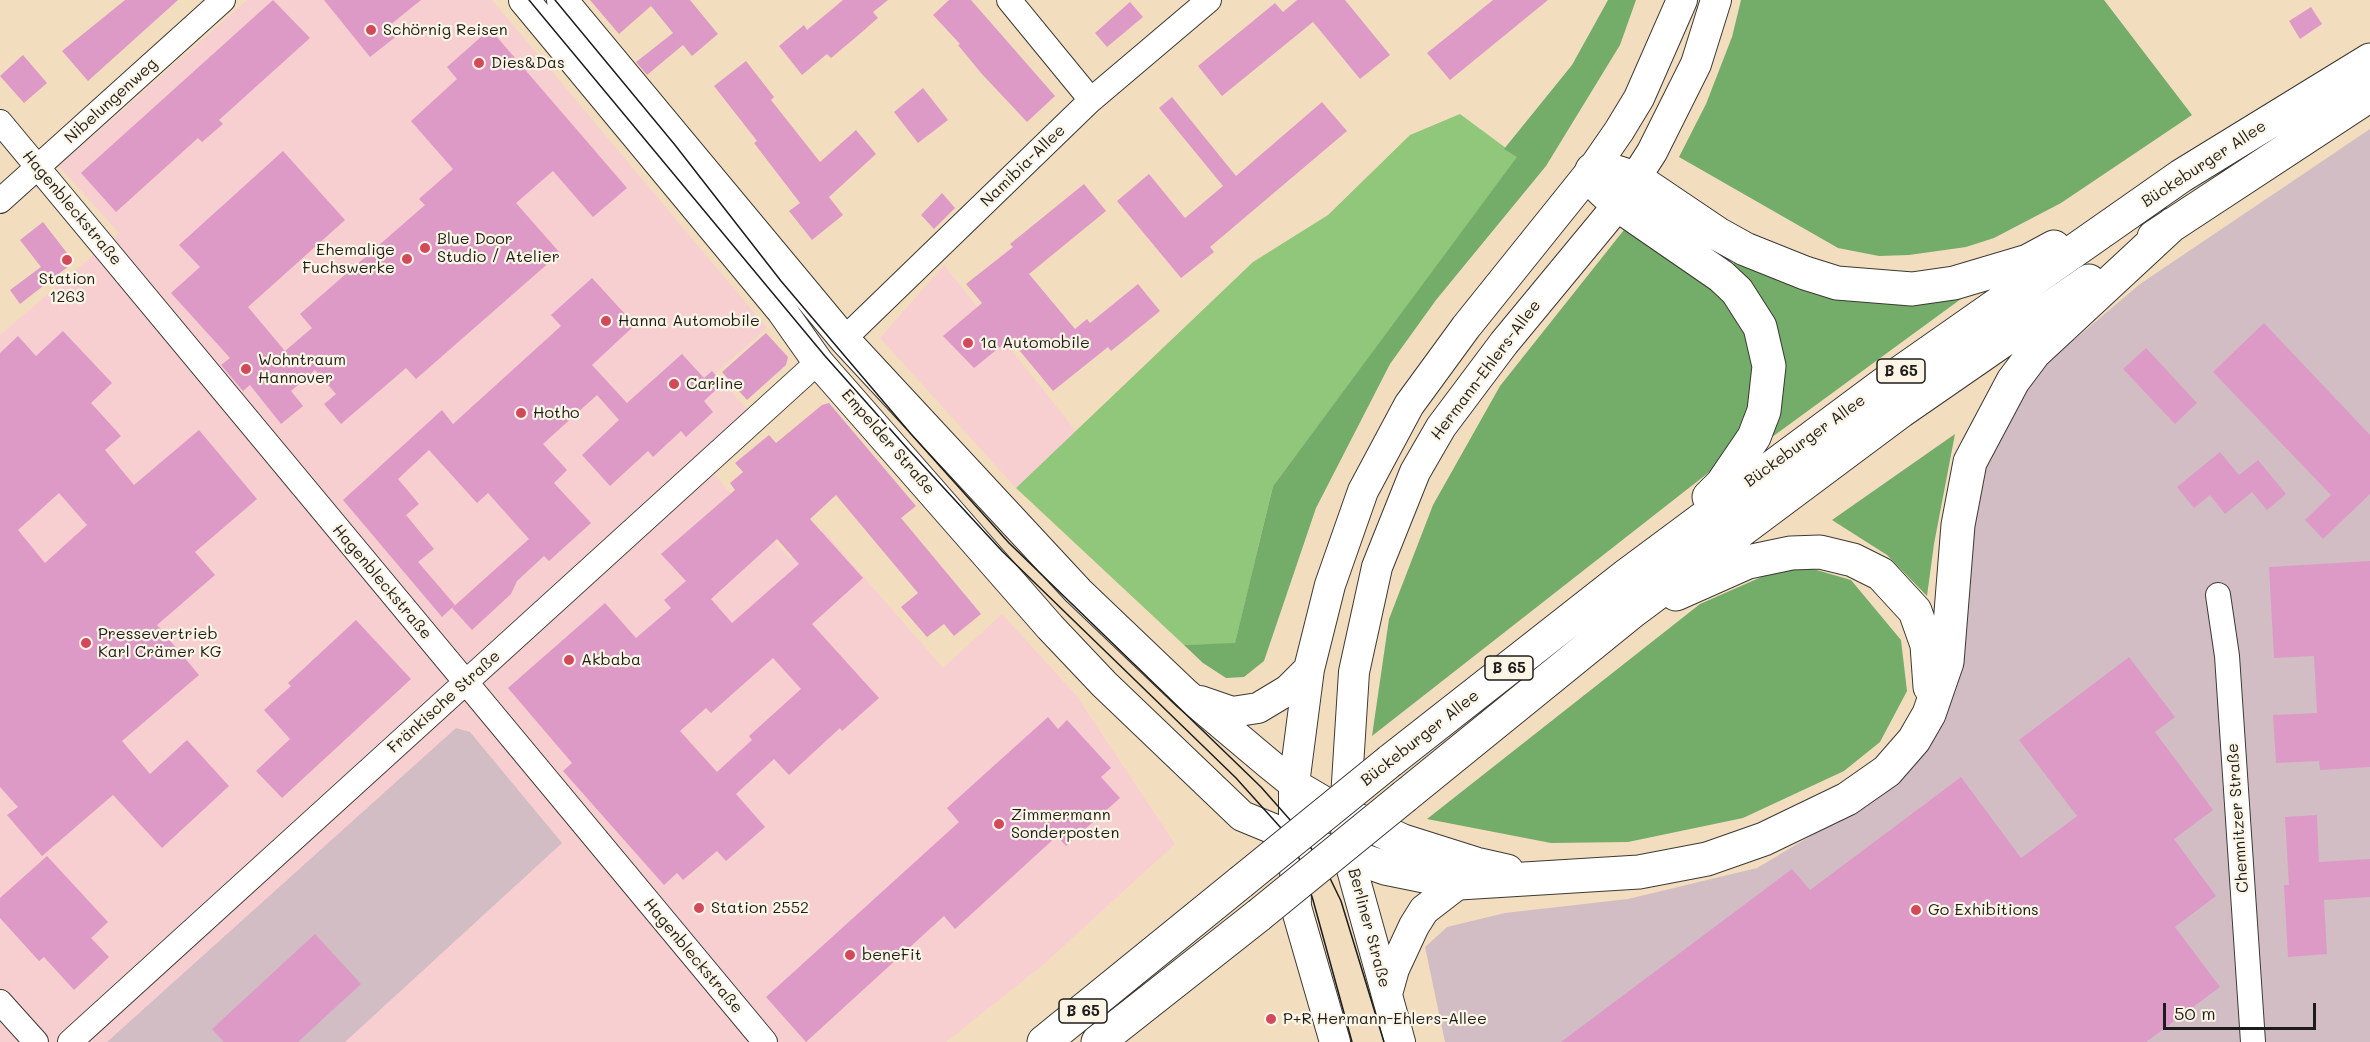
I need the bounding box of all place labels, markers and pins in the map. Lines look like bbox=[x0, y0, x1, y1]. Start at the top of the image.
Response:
place label: Schörnig Reisen bbox=[383, 20, 508, 40]
marker: Schörnig Reisen bbox=[364, 23, 378, 37]
place label: Dies&Das bbox=[491, 53, 565, 73]
marker: Dies&Das bbox=[472, 56, 486, 70]
place label: Blue Door Studio / Atelier bbox=[437, 229, 560, 267]
place label: Ehemalige Fuchswerke bbox=[302, 240, 395, 278]
marker: Blue Door Studio / Atelier bbox=[418, 241, 432, 255]
marker: Ehemalige Fuchswerke bbox=[400, 252, 414, 266]
marker: Station 1263 bbox=[60, 253, 74, 267]
place label: Station 1263 bbox=[39, 269, 95, 307]
place label: Hanna Automobile bbox=[618, 311, 760, 331]
marker: Hanna Automobile bbox=[599, 314, 613, 328]
place label: 1a Automobile bbox=[980, 333, 1090, 353]
marker: 1a Automobile bbox=[961, 336, 975, 350]
place label: Wohntraum Hannover bbox=[258, 350, 346, 388]
marker: Wohntraum Hannover bbox=[239, 362, 253, 376]
place label: Carline bbox=[686, 374, 743, 394]
marker: Carline bbox=[667, 377, 681, 391]
place label: Hotho bbox=[533, 403, 579, 423]
marker: Hotho bbox=[514, 406, 528, 420]
place label: Pressevertrieb Karl Crämer KG bbox=[98, 624, 222, 662]
marker: Pressevertrieb Karl Crämer KG bbox=[79, 636, 93, 650]
place label: Akbaba bbox=[581, 650, 641, 670]
marker: Akbaba bbox=[562, 653, 576, 667]
place label: Zimmermann Sonderposten bbox=[1011, 805, 1119, 843]
marker: Zimmermann Sonderposten bbox=[992, 817, 1006, 831]
place label: Station 2552 bbox=[711, 898, 809, 918]
place label: Go Exhibitions bbox=[1928, 900, 2039, 920]
marker: Station 2552 bbox=[692, 901, 706, 915]
marker: Go Exhibitions bbox=[1909, 903, 1923, 917]
place label: beneFit bbox=[862, 945, 922, 965]
marker: beneFit bbox=[843, 948, 857, 962]
place label: P+R Hermann-Ehlers-Allee bbox=[1283, 1009, 1487, 1029]
marker: P+R Hermann-Ehlers-Allee bbox=[1264, 1012, 1278, 1026]

